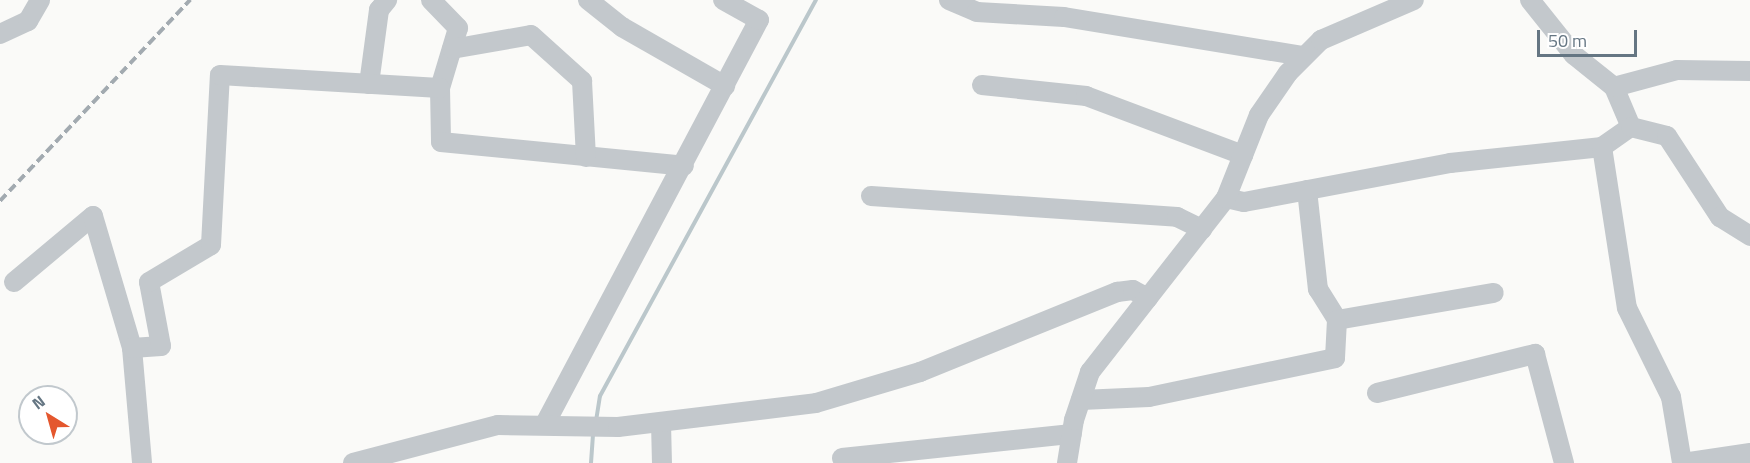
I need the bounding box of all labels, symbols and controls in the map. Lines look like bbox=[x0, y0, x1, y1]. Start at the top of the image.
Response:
scale bar bbox=[1540, 18, 1640, 56]
text: 50 m bbox=[1548, 27, 1587, 54]
north arrow bbox=[18, 385, 78, 445]
text: N bbox=[27, 389, 50, 415]

